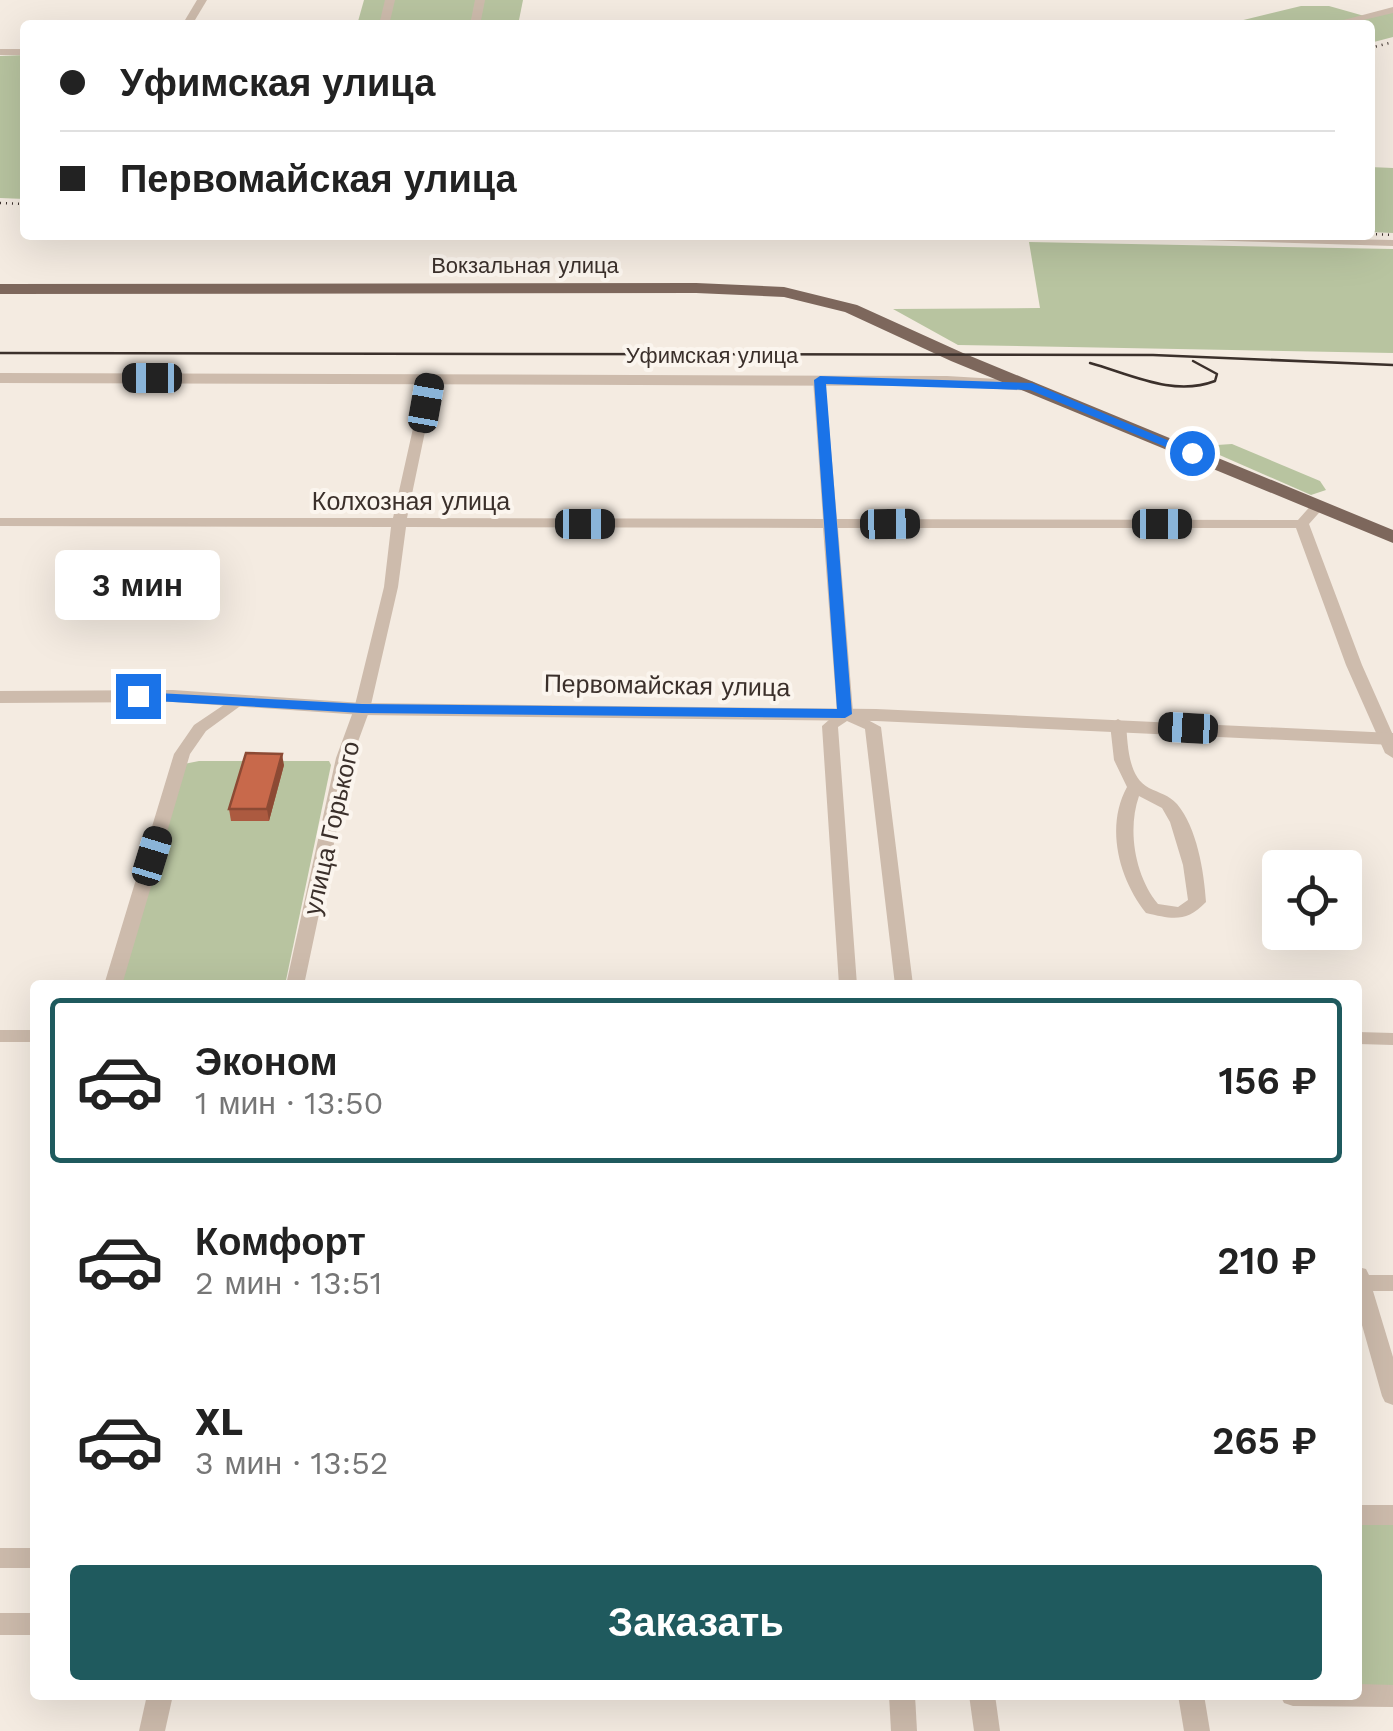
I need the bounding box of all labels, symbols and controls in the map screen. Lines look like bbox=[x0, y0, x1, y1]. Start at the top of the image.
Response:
text: Уфимская улица bbox=[120, 61, 435, 105]
text: Первомайская улица bbox=[120, 157, 517, 201]
street label: Вокзальная улица bbox=[431, 253, 620, 278]
street label: Уфимская улица bbox=[626, 343, 799, 368]
car bbox=[122, 363, 182, 393]
car bbox=[406, 371, 446, 435]
route start bbox=[1170, 431, 1215, 476]
street label: Колхозная улица bbox=[312, 487, 510, 516]
car bbox=[860, 508, 920, 540]
car bbox=[555, 509, 615, 539]
car bbox=[1132, 509, 1192, 539]
callout: 3 мин bbox=[56, 551, 220, 621]
text: 3 мин bbox=[92, 566, 183, 604]
street label: Первомайская улица bbox=[544, 669, 791, 702]
route end bbox=[116, 674, 161, 719]
car bbox=[1157, 711, 1219, 745]
street label: улица Горького bbox=[297, 738, 366, 918]
car bbox=[129, 823, 175, 889]
map controls bbox=[1262, 850, 1362, 950]
button: locate bbox=[1262, 850, 1362, 950]
icon: car bbox=[75, 1036, 165, 1126]
text: Эконом bbox=[195, 1040, 338, 1084]
text: 156 ₽ bbox=[1219, 1059, 1317, 1103]
text: 1 мин · 13:50 bbox=[195, 1084, 384, 1122]
icon: car bbox=[75, 1216, 165, 1306]
text: Комфорт bbox=[195, 1220, 366, 1264]
text: 210 ₽ bbox=[1217, 1239, 1317, 1283]
text: 2 мин · 13:51 bbox=[195, 1264, 382, 1302]
icon: car bbox=[75, 1396, 165, 1486]
text: XL bbox=[195, 1400, 243, 1444]
text: 265 ₽ bbox=[1212, 1419, 1317, 1463]
text: 3 мин · 13:52 bbox=[195, 1444, 388, 1482]
button: Заказать bbox=[70, 1565, 1322, 1680]

